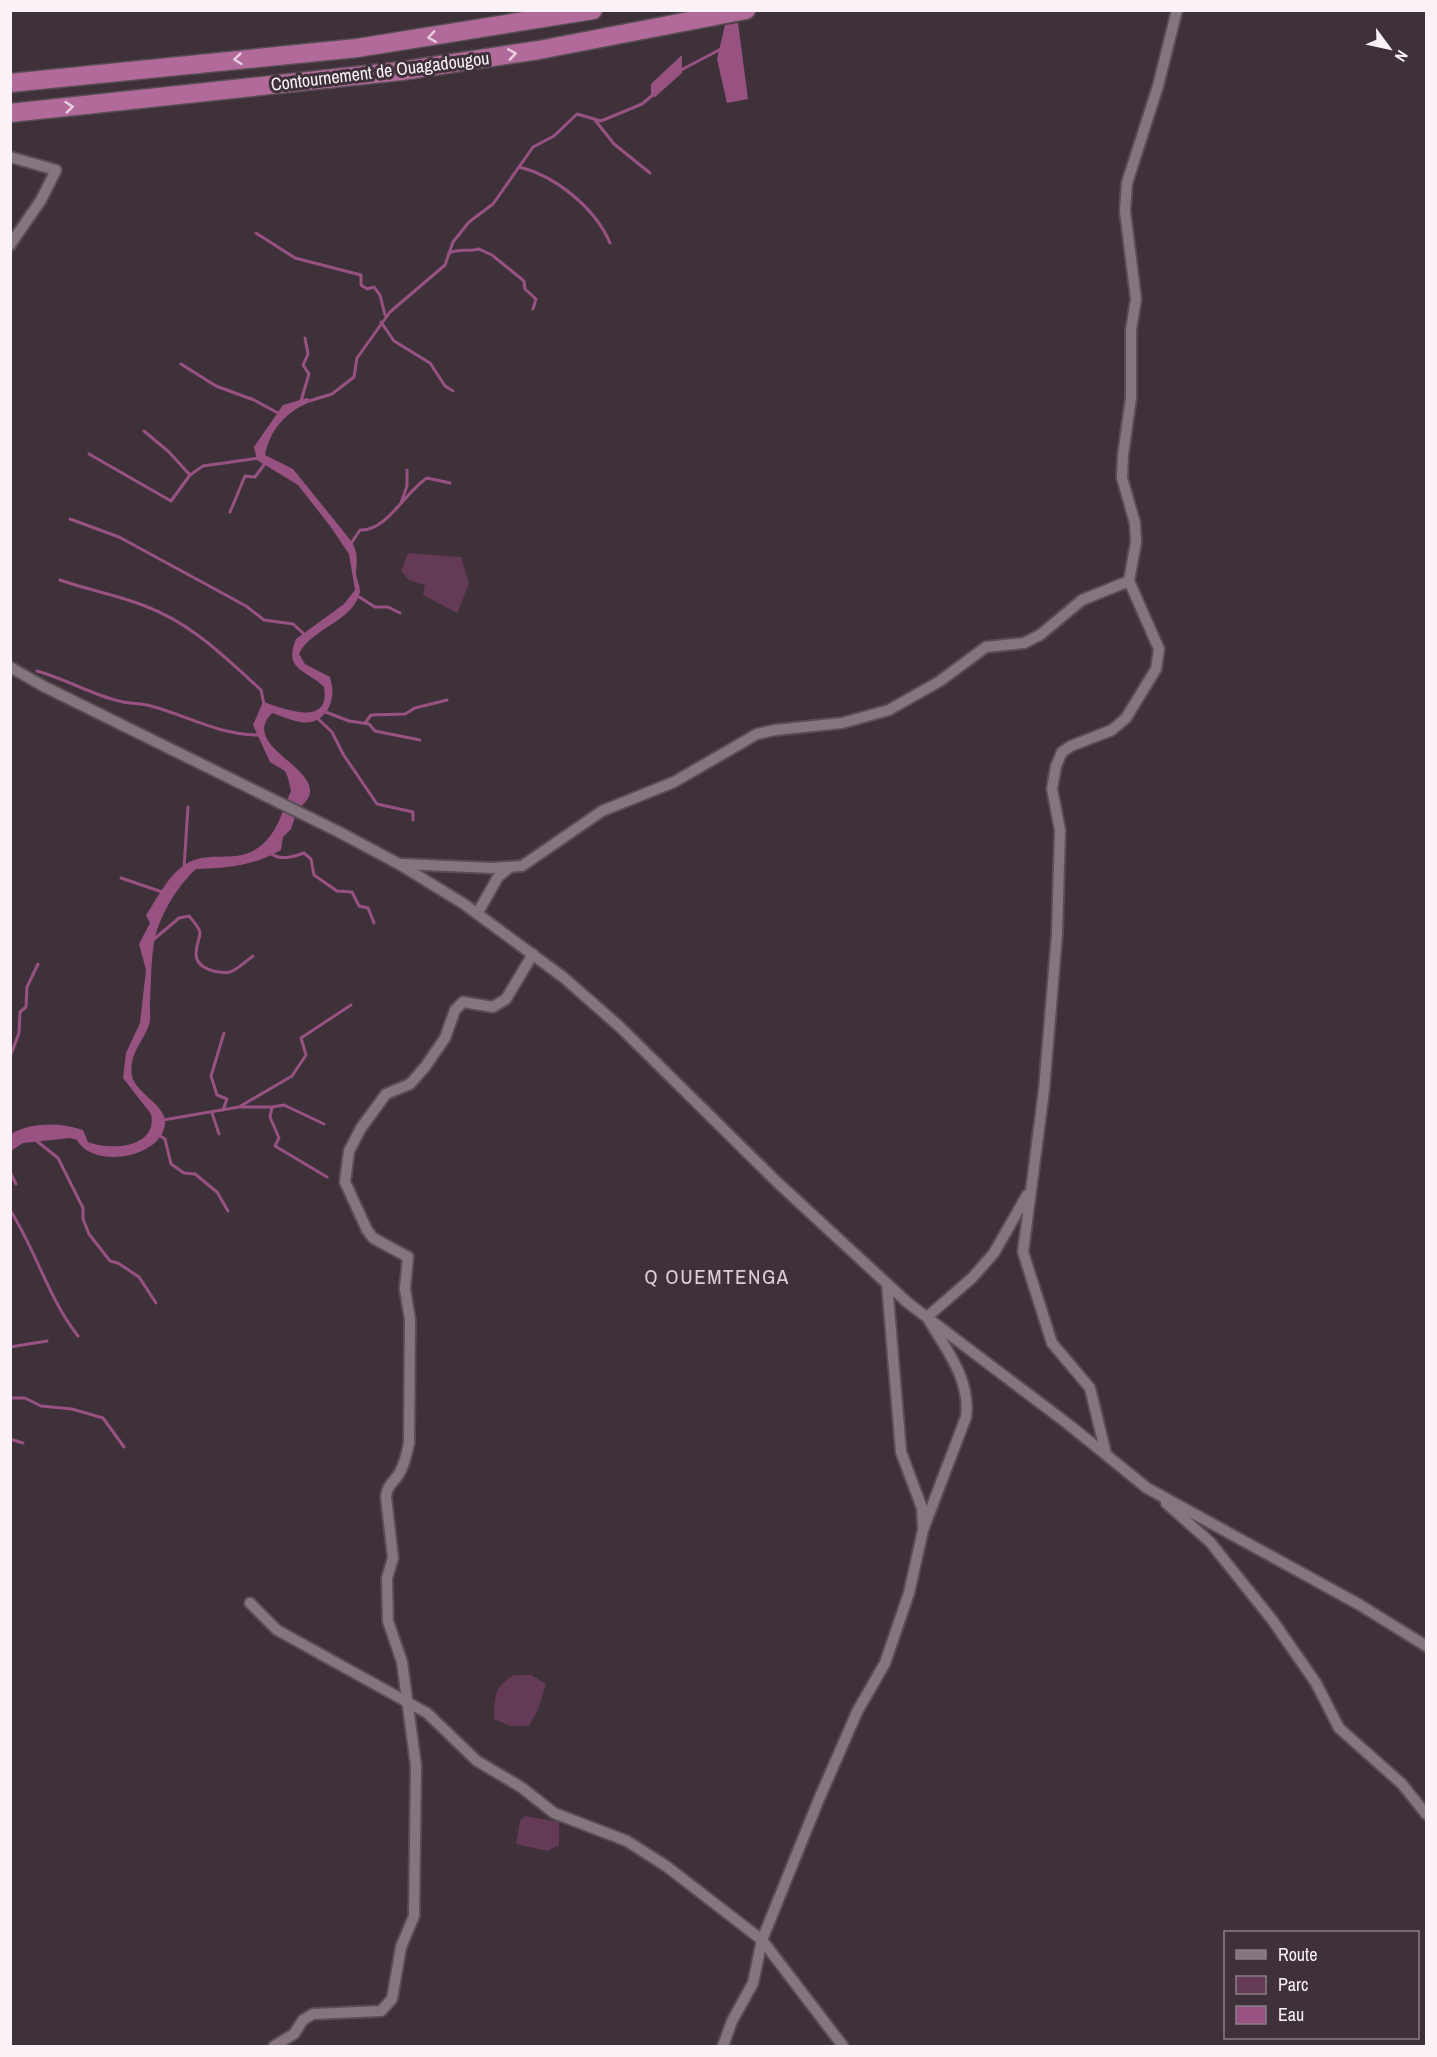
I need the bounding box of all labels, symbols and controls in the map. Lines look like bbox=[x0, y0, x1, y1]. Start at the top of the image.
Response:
north arrow bbox=[1359, 18, 1419, 78]
one-way arrow bbox=[427, 31, 436, 43]
street label: Contournement de Ouagadougou bbox=[269, 45, 491, 97]
text: N bbox=[1390, 46, 1413, 66]
one-way arrow bbox=[508, 48, 517, 60]
one-way arrow bbox=[234, 52, 243, 65]
one-way arrow bbox=[64, 101, 73, 114]
district label: Q OUEMTENGA bbox=[644, 1262, 790, 1291]
legend bbox=[1224, 1931, 1419, 2039]
text: Route bbox=[1278, 1942, 1317, 1967]
text: Parc bbox=[1278, 1972, 1308, 1997]
text: Eau bbox=[1278, 2002, 1304, 2027]

